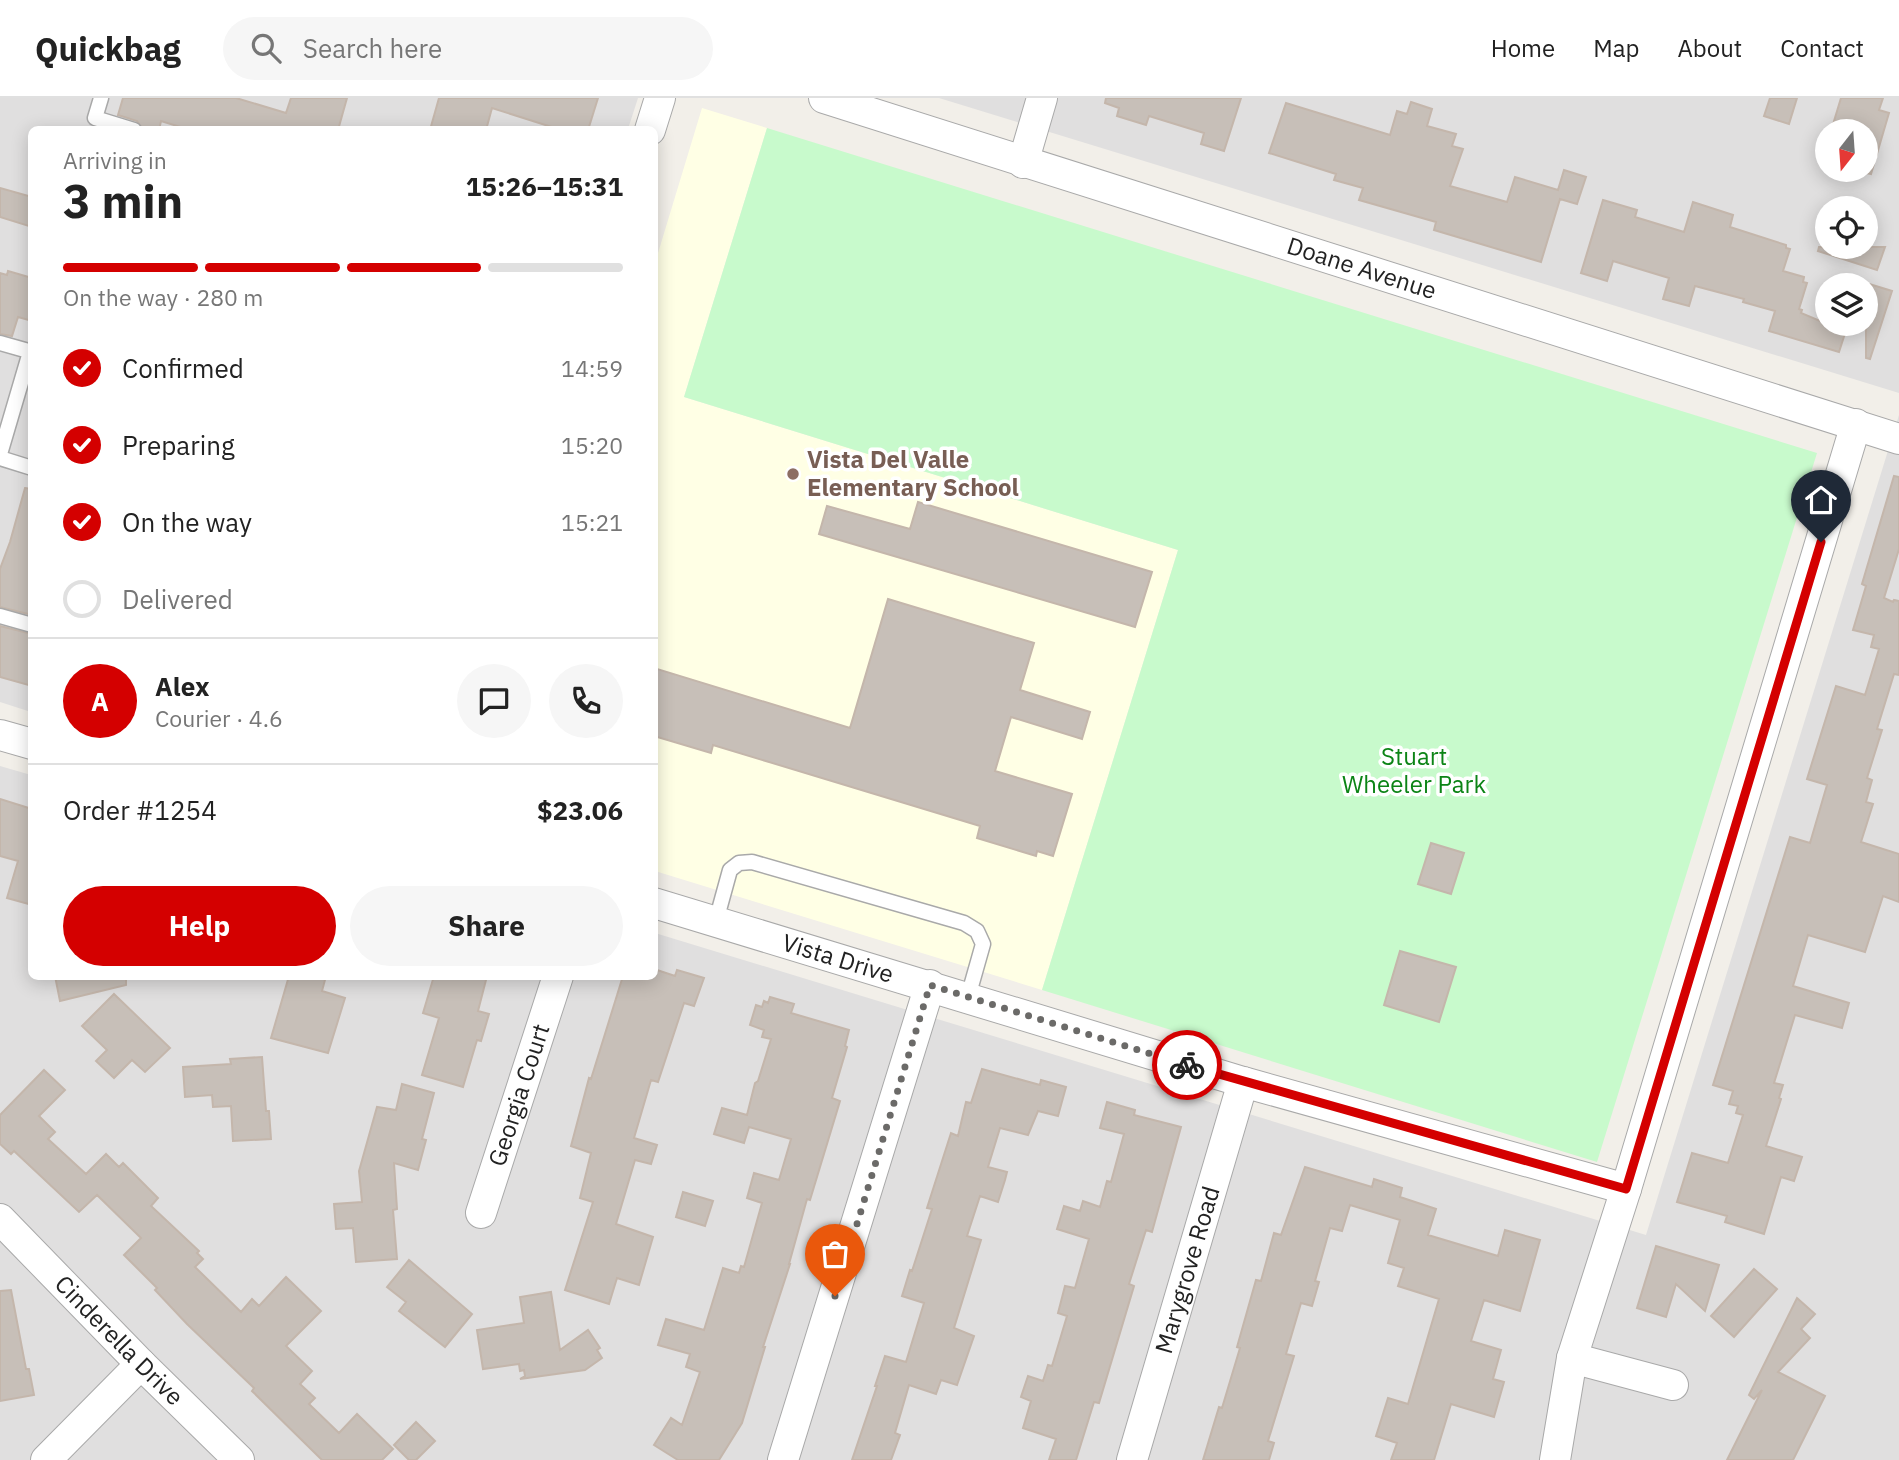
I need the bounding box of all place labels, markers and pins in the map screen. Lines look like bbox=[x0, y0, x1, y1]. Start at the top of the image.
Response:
place label: Vista Del Valle Elementary School bbox=[807, 443, 1019, 503]
marker: Vista Del Valle Elementary School bbox=[785, 466, 801, 482]
pin bbox=[1791, 470, 1851, 542]
pin bbox=[805, 1224, 865, 1296]

